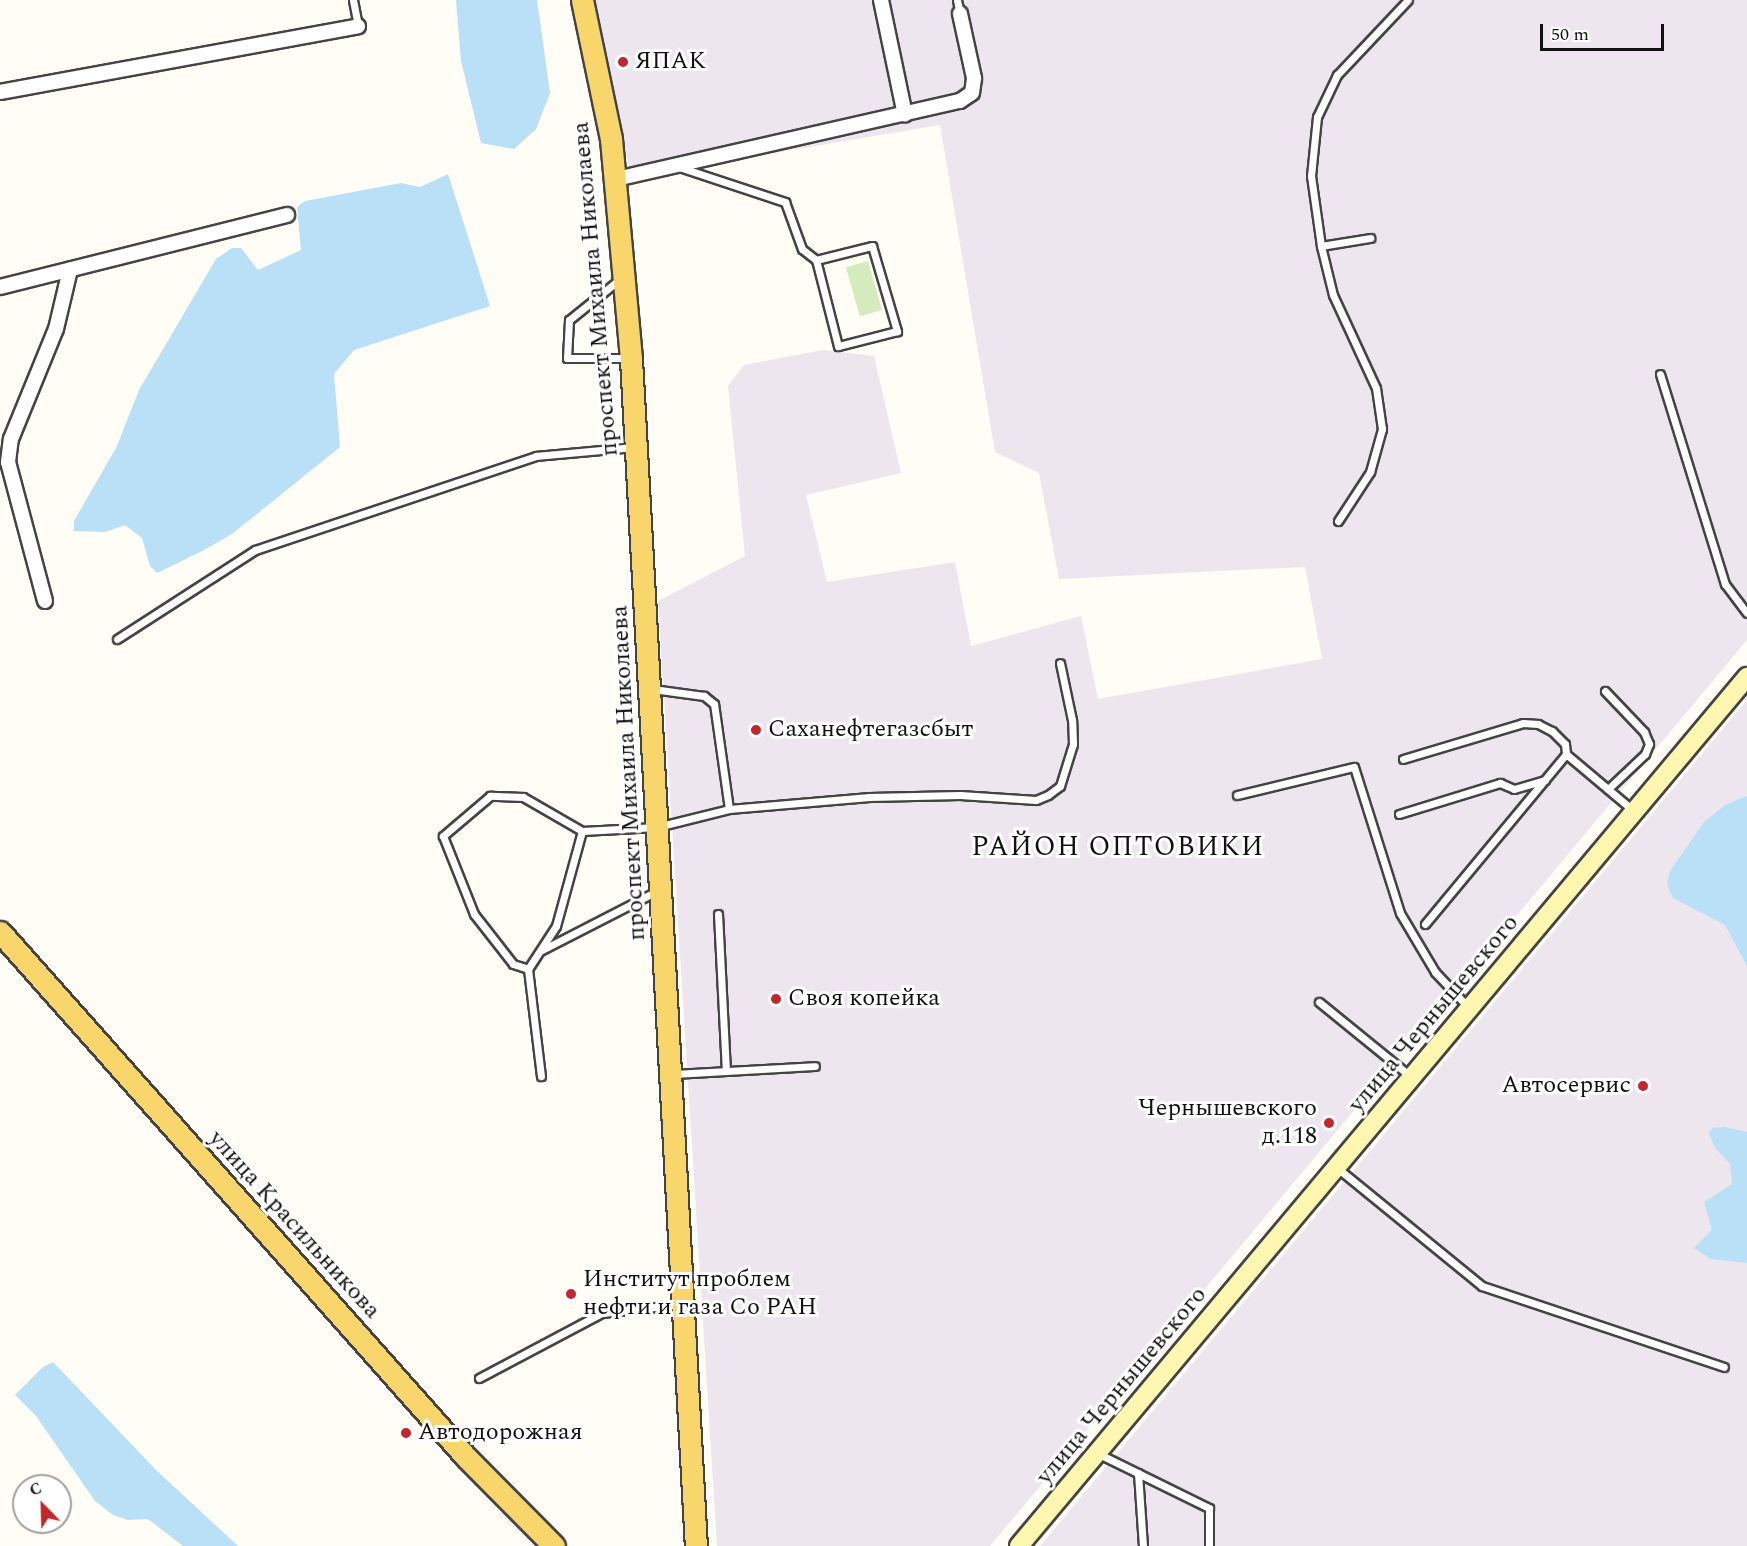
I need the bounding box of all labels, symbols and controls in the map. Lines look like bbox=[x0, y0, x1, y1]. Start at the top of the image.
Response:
scale bar bbox=[1543, 12, 1668, 50]
text: 50 m bbox=[1551, 21, 1589, 48]
place label: ЯПАК bbox=[635, 48, 706, 76]
marker: ЯПАК bbox=[616, 55, 630, 69]
street label: проспект Михаила Николаева bbox=[567, 121, 625, 457]
street label: проспект Михаила Николаева bbox=[606, 605, 652, 941]
place label: Саханефтегазсбыт bbox=[768, 716, 973, 744]
marker: Саханефтегазсбыт bbox=[749, 723, 763, 737]
district label: РАЙОН ОПТОВИКИ bbox=[971, 832, 1265, 864]
street label: улица Чернышевского bbox=[1343, 909, 1525, 1119]
place label: Своя копейка bbox=[788, 985, 940, 1013]
marker: Своя копейка bbox=[769, 992, 783, 1006]
place label: Автосервис bbox=[1501, 1072, 1631, 1100]
marker: Автосервис bbox=[1636, 1079, 1650, 1093]
place label: Чернышевского д.118 bbox=[1138, 1095, 1317, 1151]
marker: Чернышевского д.118 bbox=[1322, 1116, 1336, 1130]
street label: улица Красильникова bbox=[202, 1125, 386, 1325]
place label: Институт проблем нефти и газа Со РАН bbox=[583, 1266, 817, 1322]
street label: улица Чернышевского bbox=[1031, 1281, 1213, 1491]
marker: Институт проблем нефти и газа Со РАН bbox=[564, 1287, 578, 1301]
place label: Автодорожная bbox=[418, 1419, 583, 1447]
marker: Автодорожная bbox=[399, 1426, 413, 1440]
north arrow bbox=[12, 1474, 72, 1534]
text: С bbox=[26, 1476, 46, 1503]

